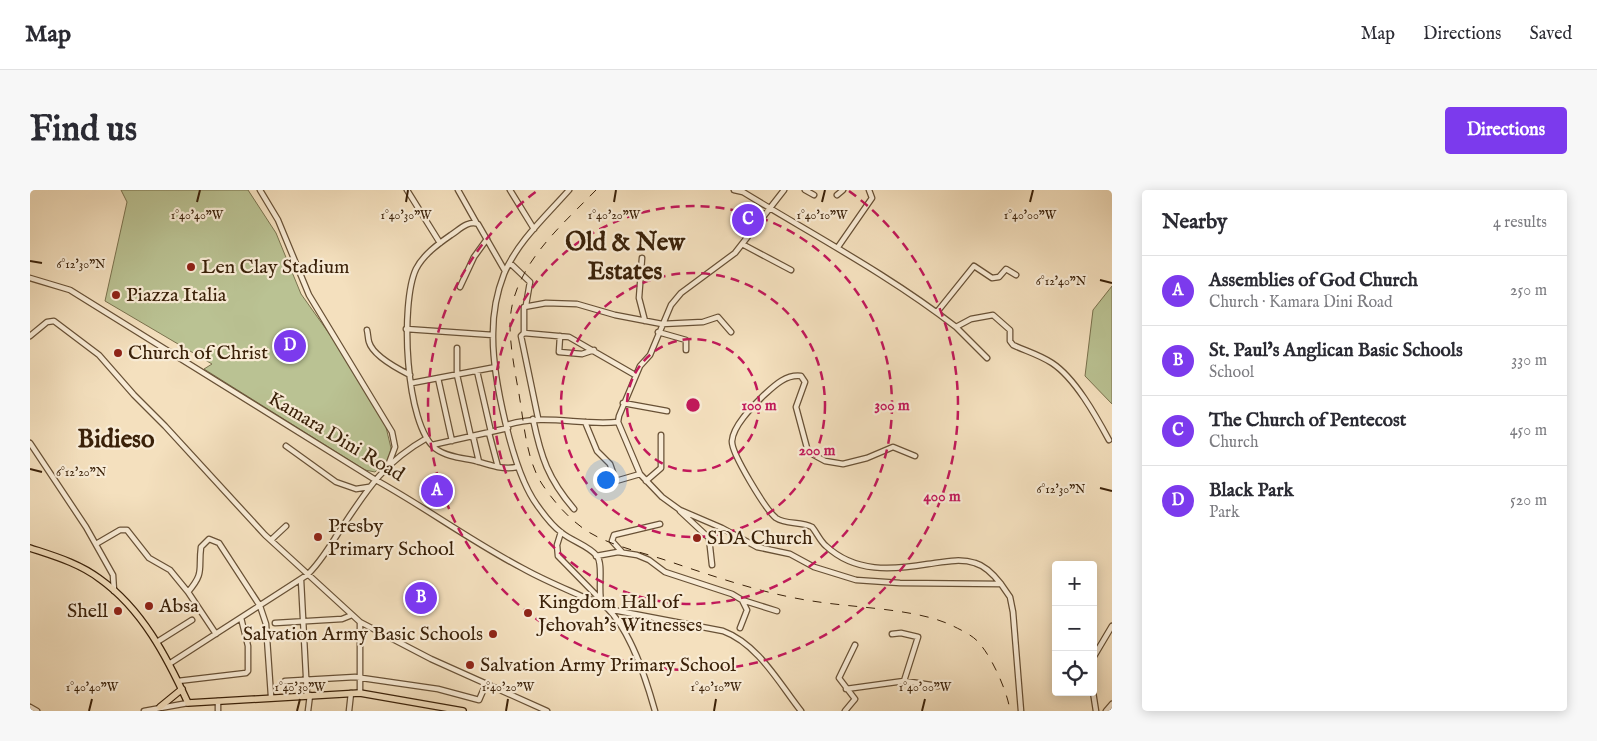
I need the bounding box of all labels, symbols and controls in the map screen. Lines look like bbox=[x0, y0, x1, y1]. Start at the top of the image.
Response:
text: Map bbox=[25, 19, 71, 50]
text: Map bbox=[1361, 23, 1395, 46]
text: Directions bbox=[1423, 23, 1501, 46]
text: Saved bbox=[1529, 23, 1572, 46]
button: Directions bbox=[1445, 107, 1567, 154]
text: Find us bbox=[30, 108, 137, 153]
pin: C bbox=[732, 201, 764, 239]
text: 1°40'40"W bbox=[171, 208, 224, 223]
text: 1°40'30"W bbox=[380, 208, 432, 223]
text: 1°40'20"W bbox=[588, 208, 641, 223]
text: 1°40'10"W bbox=[796, 208, 848, 223]
text: 1°40'00"W bbox=[1004, 208, 1057, 223]
text: Nearby bbox=[1162, 209, 1227, 236]
text: 4 results bbox=[1493, 213, 1547, 233]
district label: Old & New Estates bbox=[565, 227, 686, 288]
place label: Len Clay Stadium bbox=[201, 255, 350, 280]
text: 6°12'30"N bbox=[57, 257, 106, 272]
marker: Len Clay Stadium bbox=[185, 261, 197, 273]
text: Assemblies of God Church bbox=[1209, 269, 1418, 293]
text: 6°12'40"N bbox=[1036, 274, 1087, 289]
text: A bbox=[1173, 281, 1183, 301]
text: 250 m bbox=[1510, 281, 1547, 301]
place label: Piazza Italia bbox=[126, 283, 227, 308]
marker: Piazza Italia bbox=[110, 289, 122, 301]
text: Church · Kamara Dini Road bbox=[1209, 293, 1393, 313]
pin: D bbox=[274, 327, 306, 365]
text: St. Paul's Anglican Basic Schools bbox=[1209, 339, 1463, 363]
place label: Church of Christ bbox=[128, 341, 268, 366]
marker: Church of Christ bbox=[112, 347, 124, 359]
text: B bbox=[1173, 351, 1183, 371]
text: 330 m bbox=[1511, 351, 1547, 371]
text: School bbox=[1209, 363, 1254, 383]
street label: Kamara Dini Road bbox=[263, 386, 409, 488]
centre of rings bbox=[684, 396, 702, 414]
text: 100 m bbox=[741, 396, 777, 415]
text: 300 m bbox=[874, 396, 910, 415]
text: The Church of Pentecost bbox=[1209, 409, 1406, 433]
text: C bbox=[1172, 421, 1184, 441]
text: 450 m bbox=[1510, 421, 1547, 441]
district label: Bidieso bbox=[78, 424, 155, 456]
text: Church bbox=[1209, 433, 1258, 453]
text: 200 m bbox=[799, 441, 836, 460]
text: 6°12'20"N bbox=[56, 465, 107, 480]
your location bbox=[593, 467, 619, 493]
pin: A bbox=[421, 472, 453, 510]
text: Black Park bbox=[1209, 479, 1294, 503]
text: 6°12'30"N bbox=[1037, 482, 1086, 497]
text: 400 m bbox=[924, 487, 961, 506]
text: D bbox=[1172, 491, 1184, 511]
text: 520 m bbox=[1510, 491, 1547, 511]
text: Park bbox=[1209, 503, 1239, 523]
place label: Presby Primary School bbox=[328, 514, 455, 562]
place label: SDA Church bbox=[707, 526, 813, 551]
marker: Presby Primary School bbox=[312, 531, 324, 543]
marker: SDA Church bbox=[691, 532, 703, 544]
map controls bbox=[1052, 561, 1097, 696]
button: + bbox=[1052, 561, 1097, 606]
pin: B bbox=[405, 579, 437, 617]
place label: Kingdom Hall of Jehovah's Witnesses bbox=[536, 590, 702, 638]
place label: Absa bbox=[158, 594, 199, 619]
place label: Shell bbox=[67, 599, 109, 624]
marker: Absa bbox=[143, 600, 155, 612]
marker: Shell bbox=[112, 605, 124, 617]
button: − bbox=[1052, 606, 1097, 651]
marker: Kingdom Hall of Jehovah's Witnesses bbox=[522, 607, 534, 619]
place label: Salvation Army Basic Schools bbox=[243, 622, 483, 647]
marker: Salvation Army Basic Schools bbox=[487, 628, 499, 640]
button: locate bbox=[1052, 651, 1097, 696]
place label: Salvation Army Primary School bbox=[480, 653, 737, 678]
marker: Salvation Army Primary School bbox=[464, 659, 476, 671]
text: 1°40'40"W bbox=[66, 680, 119, 695]
text: 1°40'30"W bbox=[274, 680, 326, 695]
text: 1°40'20"W bbox=[482, 680, 535, 695]
text: 1°40'10"W bbox=[690, 680, 742, 695]
text: 1°40'00"W bbox=[899, 680, 952, 695]

